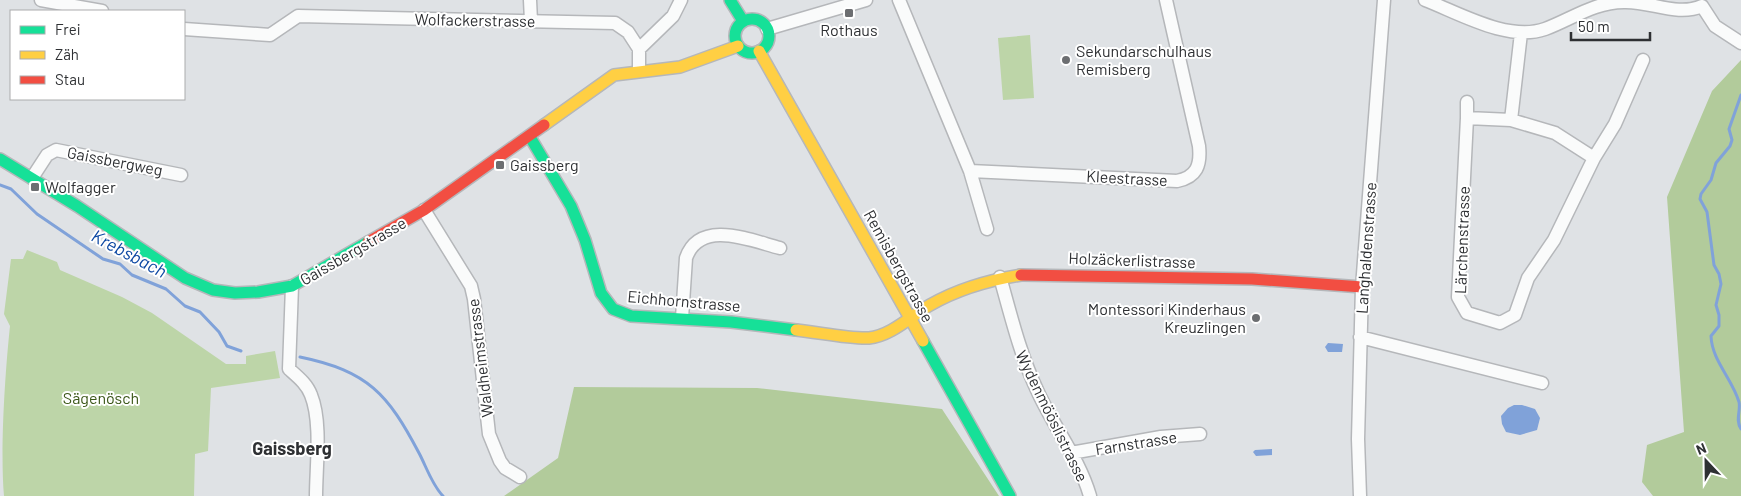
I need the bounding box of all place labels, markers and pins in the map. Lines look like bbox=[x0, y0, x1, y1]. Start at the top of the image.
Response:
marker: Rothaus bbox=[843, 7, 855, 19]
place label: Rothaus bbox=[820, 20, 878, 39]
place label: Sekundarschulhaus Remisberg bbox=[1076, 41, 1212, 78]
marker: Sekundarschulhaus Remisberg bbox=[1060, 54, 1072, 66]
place label: Gaissberg bbox=[510, 155, 578, 174]
marker: Gaissberg bbox=[494, 159, 506, 171]
place label: Wolfagger bbox=[45, 177, 116, 196]
marker: Wolfagger bbox=[29, 181, 41, 193]
place label: Montessori Kinderhaus Kreuzlingen bbox=[1088, 299, 1246, 336]
marker: Montessori Kinderhaus Kreuzlingen bbox=[1250, 312, 1262, 324]

